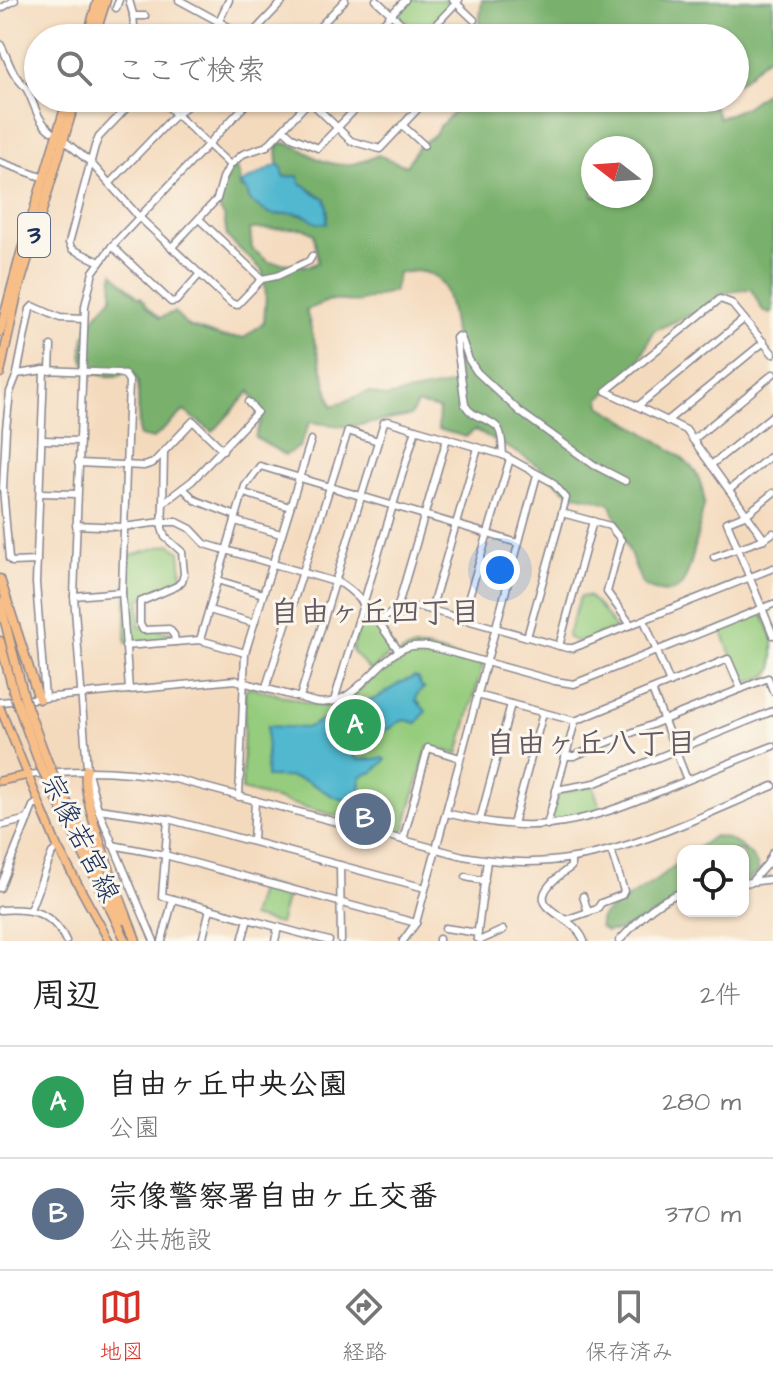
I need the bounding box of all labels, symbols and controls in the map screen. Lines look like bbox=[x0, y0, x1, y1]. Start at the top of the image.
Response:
search box bbox=[24, 24, 749, 112]
icon: search bbox=[52, 46, 96, 90]
text: ここで検索 bbox=[116, 50, 266, 92]
north arrow bbox=[581, 136, 653, 208]
road number: 3 bbox=[18, 213, 50, 257]
your location bbox=[480, 550, 520, 590]
district label: 自由ヶ丘四丁目 bbox=[270, 592, 480, 634]
pin: A bbox=[329, 695, 381, 755]
district label: 自由ヶ丘八丁目 bbox=[486, 723, 696, 765]
street label: 宗像若宮線 bbox=[31, 767, 129, 909]
pin: B bbox=[339, 789, 391, 849]
map controls bbox=[677, 845, 749, 917]
button: locate bbox=[677, 845, 749, 917]
text: 周辺 bbox=[32, 972, 100, 1020]
text: 2件 bbox=[700, 977, 741, 1013]
text: 自由ヶ丘中央公園 bbox=[108, 1064, 348, 1106]
text: A bbox=[50, 1084, 66, 1120]
text: 280 m bbox=[662, 1084, 741, 1120]
text: 公園 bbox=[108, 1110, 160, 1146]
text: 宗像警察署自由ヶ丘交番 bbox=[108, 1176, 438, 1218]
text: B bbox=[49, 1196, 67, 1232]
text: 370 m bbox=[665, 1196, 741, 1232]
text: 公共施設 bbox=[108, 1222, 212, 1258]
tab: 地図 bbox=[99, 1285, 144, 1368]
tab: 経路 bbox=[342, 1285, 387, 1368]
tab: 保存済み bbox=[585, 1285, 674, 1368]

